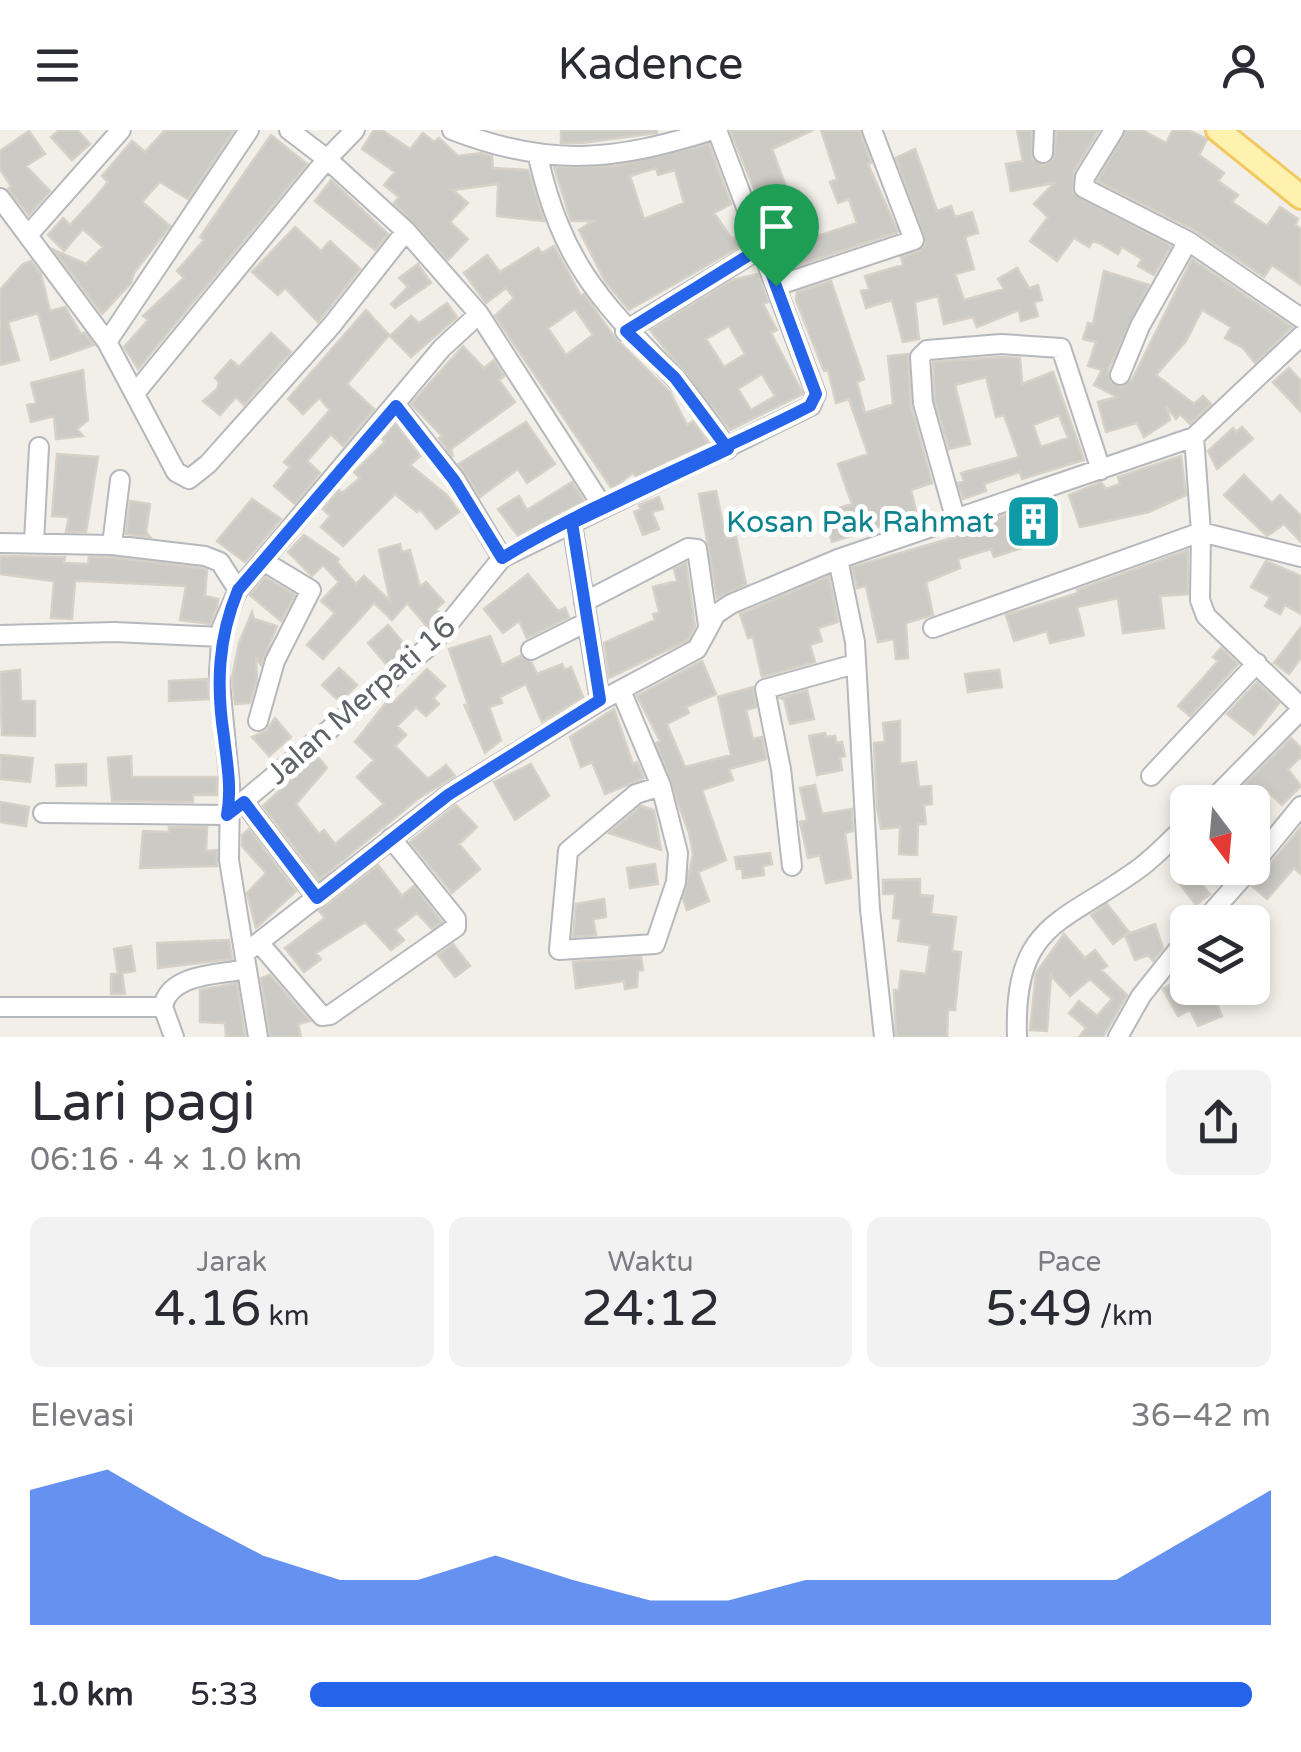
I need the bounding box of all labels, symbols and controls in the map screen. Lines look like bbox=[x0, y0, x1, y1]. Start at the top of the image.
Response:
icon: menu bbox=[30, 38, 85, 93]
text: Kadence bbox=[558, 38, 744, 92]
icon: person bbox=[1216, 38, 1271, 93]
pin bbox=[734, 184, 819, 287]
icon: arrive bbox=[749, 199, 804, 254]
building icon: Kosan Pak Rahmat bbox=[1003, 492, 1063, 552]
place label: Kosan Pak Rahmat bbox=[726, 504, 994, 541]
street label: Jalan Merpati 16 bbox=[259, 608, 463, 792]
north arrow bbox=[1170, 785, 1270, 885]
map controls bbox=[1170, 785, 1270, 1005]
button: layers bbox=[1170, 905, 1270, 1005]
text: Lari pagi bbox=[30, 1070, 256, 1136]
button: share bbox=[1166, 1070, 1271, 1175]
text: 06:16 · 4 × 1.0 km bbox=[30, 1141, 302, 1179]
text: Jarak bbox=[197, 1245, 267, 1279]
text: Waktu bbox=[608, 1245, 693, 1279]
text: Pace bbox=[1037, 1245, 1101, 1279]
text: 4.16 bbox=[154, 1279, 261, 1339]
text: 24:12 bbox=[581, 1279, 720, 1339]
text: 5:49 bbox=[985, 1279, 1092, 1339]
text: km bbox=[261, 1299, 310, 1333]
text: /km bbox=[1092, 1299, 1153, 1333]
text: Elevasi bbox=[30, 1397, 134, 1435]
text: 36–42 m bbox=[1131, 1397, 1271, 1435]
text: 1.0 km bbox=[30, 1676, 134, 1714]
text: 5:33 bbox=[190, 1676, 259, 1714]

